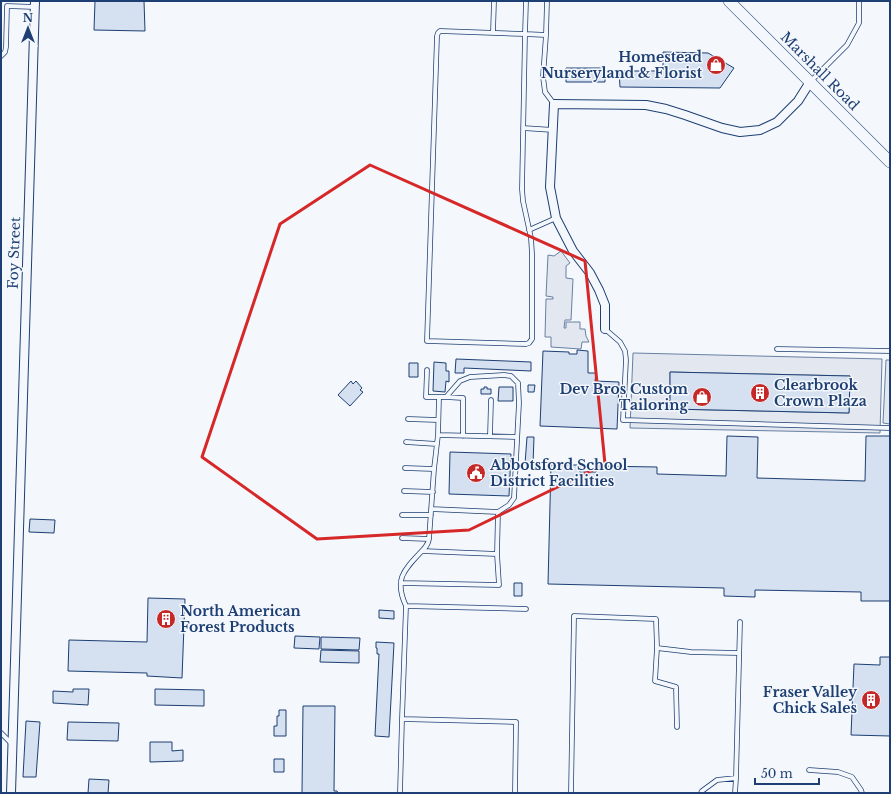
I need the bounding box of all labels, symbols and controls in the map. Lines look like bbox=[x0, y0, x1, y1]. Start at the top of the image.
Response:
north arrow bbox=[8, 8, 48, 48]
text: N bbox=[23, 11, 34, 25]
street label: Marshall Road bbox=[777, 28, 863, 114]
place label: Homestead Nurseryland & Florist bbox=[541, 48, 703, 82]
shop icon: Homestead Nurseryland & Florist bbox=[705, 54, 727, 76]
street label: Foy Street bbox=[4, 216, 24, 289]
place label: Clearbrook Crown Plaza bbox=[774, 376, 867, 410]
place label: Dev Bros Custom Tailoring bbox=[560, 380, 689, 414]
building icon: Clearbrook Crown Plaza bbox=[749, 382, 771, 404]
shop icon: Dev Bros Custom Tailoring bbox=[691, 386, 713, 408]
place label: Abbotsford School District Facilities bbox=[489, 456, 628, 490]
public building icon: Abbotsford School District Facilities bbox=[465, 462, 487, 484]
place label: North American Forest Products bbox=[180, 602, 301, 636]
building icon: North American Forest Products bbox=[155, 608, 177, 630]
place label: Fraser Valley Chick Sales bbox=[763, 683, 858, 717]
building icon: Fraser Valley Chick Sales bbox=[860, 689, 882, 711]
scale bar bbox=[755, 760, 819, 786]
text: 50 m bbox=[761, 766, 793, 781]

